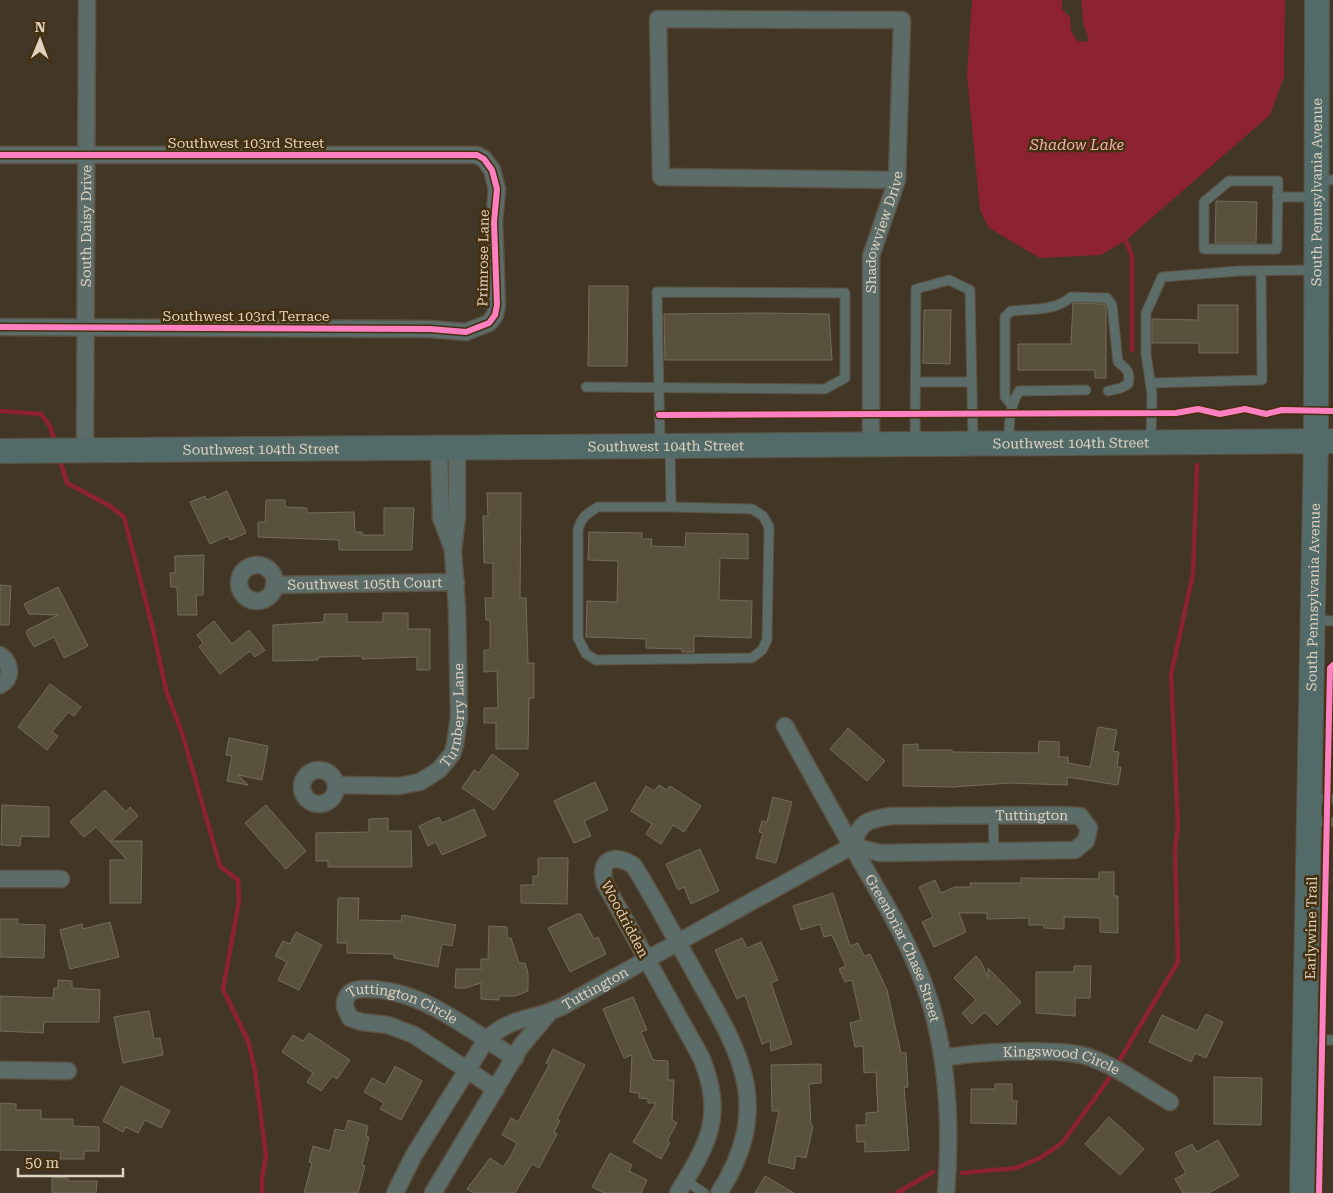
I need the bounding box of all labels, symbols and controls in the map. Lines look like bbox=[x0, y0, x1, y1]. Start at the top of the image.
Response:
north arrow bbox=[15, 15, 65, 65]
text: N bbox=[35, 19, 46, 35]
street label: South Pennsylvania Avenue bbox=[1308, 98, 1325, 286]
street label: Southwest 103rd Street bbox=[168, 135, 324, 151]
water label: Shadow Lake bbox=[1029, 136, 1125, 154]
street label: South Daisy Drive bbox=[78, 165, 94, 287]
street label: Shadowview Drive bbox=[862, 171, 905, 293]
street label: Primrose Lane bbox=[474, 209, 492, 307]
street label: Southwest 103rd Terrace bbox=[163, 308, 330, 324]
street label: Southwest 104th Street bbox=[993, 434, 1149, 452]
street label: Southwest 104th Street bbox=[588, 437, 744, 455]
street label: Southwest 104th Street bbox=[183, 440, 339, 458]
street label: South Pennsylvania Avenue bbox=[1303, 503, 1323, 691]
street label: Southwest 105th Court bbox=[287, 574, 443, 593]
street label: Turnberry Lane bbox=[437, 663, 467, 770]
street label: Tuttington bbox=[995, 807, 1069, 823]
street label: Greenbriar Chase Street bbox=[862, 871, 943, 1024]
street label: Earlywine Trail bbox=[1302, 876, 1320, 980]
street label: Woodridden bbox=[598, 878, 652, 960]
street label: Tuttington bbox=[559, 964, 631, 1013]
street label: Tuttington Circle bbox=[343, 981, 461, 1027]
street label: Kingswood Circle bbox=[1003, 1043, 1123, 1078]
scale bar bbox=[18, 1146, 122, 1178]
text: 50 m bbox=[25, 1154, 60, 1172]

